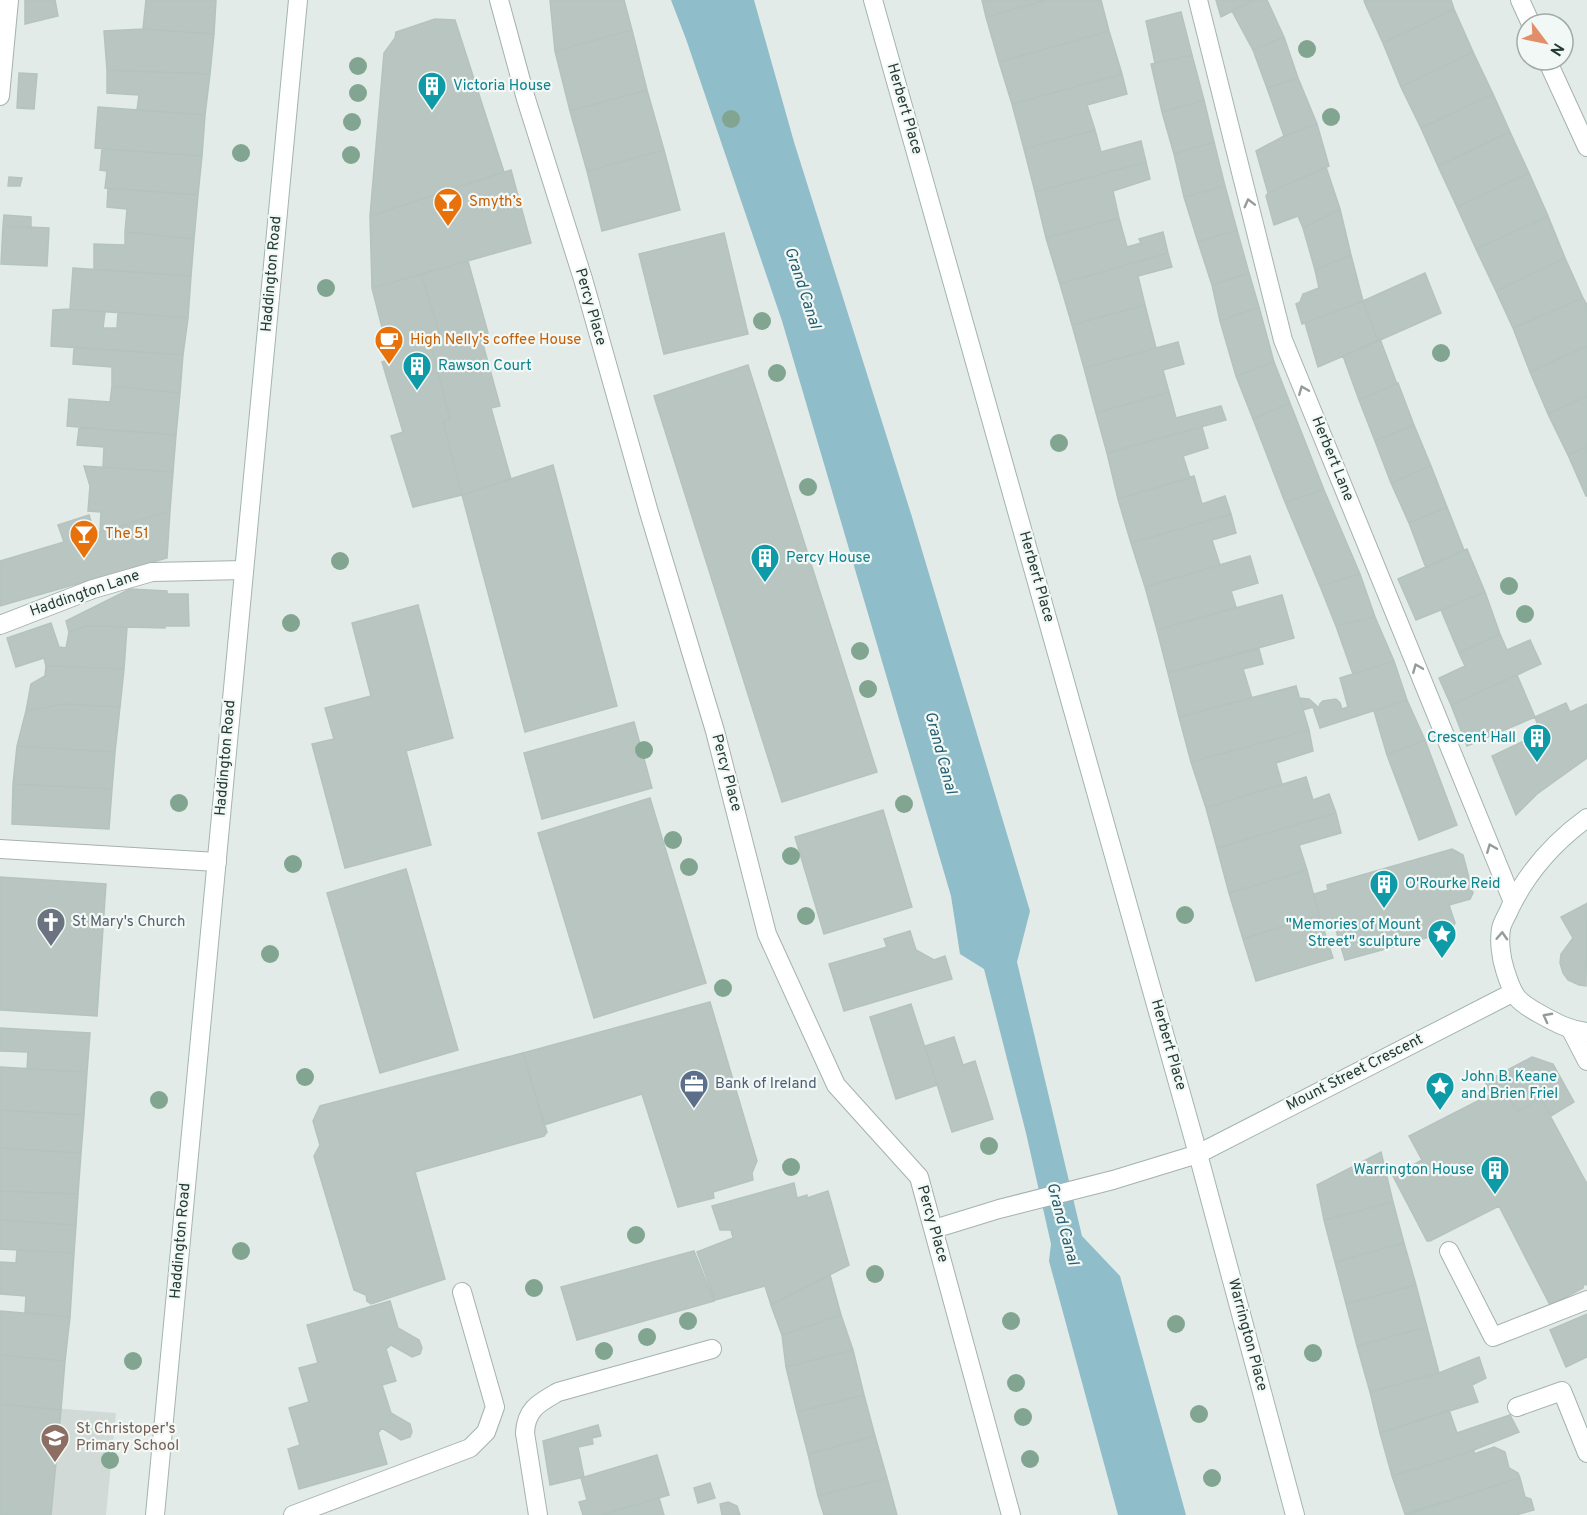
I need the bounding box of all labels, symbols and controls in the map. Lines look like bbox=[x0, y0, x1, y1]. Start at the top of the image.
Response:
north arrow bbox=[1515, 12, 1575, 72]
text: N bbox=[1544, 39, 1568, 59]
street label: Herbert Place bbox=[882, 61, 926, 157]
building icon: Victoria House bbox=[416, 70, 448, 112]
place label: Victoria House bbox=[453, 77, 551, 96]
bar icon: Smyth’s bbox=[432, 186, 464, 228]
place label: Smyth’s bbox=[469, 193, 522, 212]
one-way arrow bbox=[1243, 199, 1256, 209]
street label: Haddington Road bbox=[257, 215, 287, 333]
water label: Grand Canal bbox=[779, 245, 825, 332]
street label: Percy Place bbox=[570, 266, 610, 348]
cafe icon: High Nelly's coffee House bbox=[373, 324, 405, 366]
place label: High Nelly's coffee House bbox=[410, 331, 581, 350]
building icon: Rawson Court bbox=[401, 350, 433, 392]
place label: Rawson Court bbox=[438, 357, 532, 376]
one-way arrow bbox=[1298, 385, 1310, 396]
street label: Herbert Lane bbox=[1306, 414, 1358, 504]
bar icon: The 51 bbox=[68, 518, 100, 560]
place label: The 51 bbox=[105, 525, 149, 544]
street label: Herbert Place bbox=[1014, 529, 1058, 625]
building icon: Percy House bbox=[749, 542, 781, 584]
place label: Percy House bbox=[786, 549, 871, 568]
street label: Haddington Lane bbox=[28, 566, 142, 622]
one-way arrow bbox=[1412, 663, 1424, 674]
street label: Haddington Road bbox=[211, 699, 241, 817]
water label: Grand Canal bbox=[919, 709, 961, 797]
building icon: Crescent Hall bbox=[1521, 722, 1553, 764]
place label: Crescent Hall bbox=[1427, 729, 1516, 748]
street label: Percy Place bbox=[707, 732, 745, 814]
one-way arrow bbox=[1486, 844, 1498, 855]
building icon: O'Rourke Reid bbox=[1368, 868, 1400, 910]
place label: O'Rourke Reid bbox=[1405, 875, 1500, 894]
church icon: St Mary's Church bbox=[35, 906, 67, 948]
place label: St Mary's Church bbox=[72, 913, 186, 932]
place label: "Memories of Mount Street" sculpture bbox=[1286, 916, 1421, 952]
place icon: "Memories of Mount Street" sculpture bbox=[1426, 918, 1458, 960]
one-way arrow bbox=[1495, 931, 1508, 940]
street label: Herbert Place bbox=[1146, 997, 1190, 1093]
one-way arrow bbox=[1542, 1013, 1553, 1025]
street label: Mount Street Crescent bbox=[1283, 1030, 1427, 1116]
office icon: Bank of Ireland bbox=[678, 1068, 710, 1110]
place label: John B. Keane and Brien Friel bbox=[1461, 1068, 1558, 1104]
place icon: John B. Keane and Brien Friel bbox=[1424, 1070, 1456, 1112]
place label: Bank of Ireland bbox=[715, 1075, 817, 1094]
building icon: Warrington House bbox=[1479, 1154, 1511, 1196]
place label: Warrington House bbox=[1353, 1161, 1474, 1180]
water label: Grand Canal bbox=[1041, 1180, 1083, 1268]
street label: Haddington Road bbox=[166, 1182, 196, 1300]
street label: Percy Place bbox=[912, 1183, 952, 1265]
street label: Warrington Place bbox=[1223, 1277, 1271, 1393]
place label: St Christoper's Primary School bbox=[76, 1420, 179, 1456]
school or university icon: St Christoper's Primary School bbox=[39, 1422, 71, 1464]

